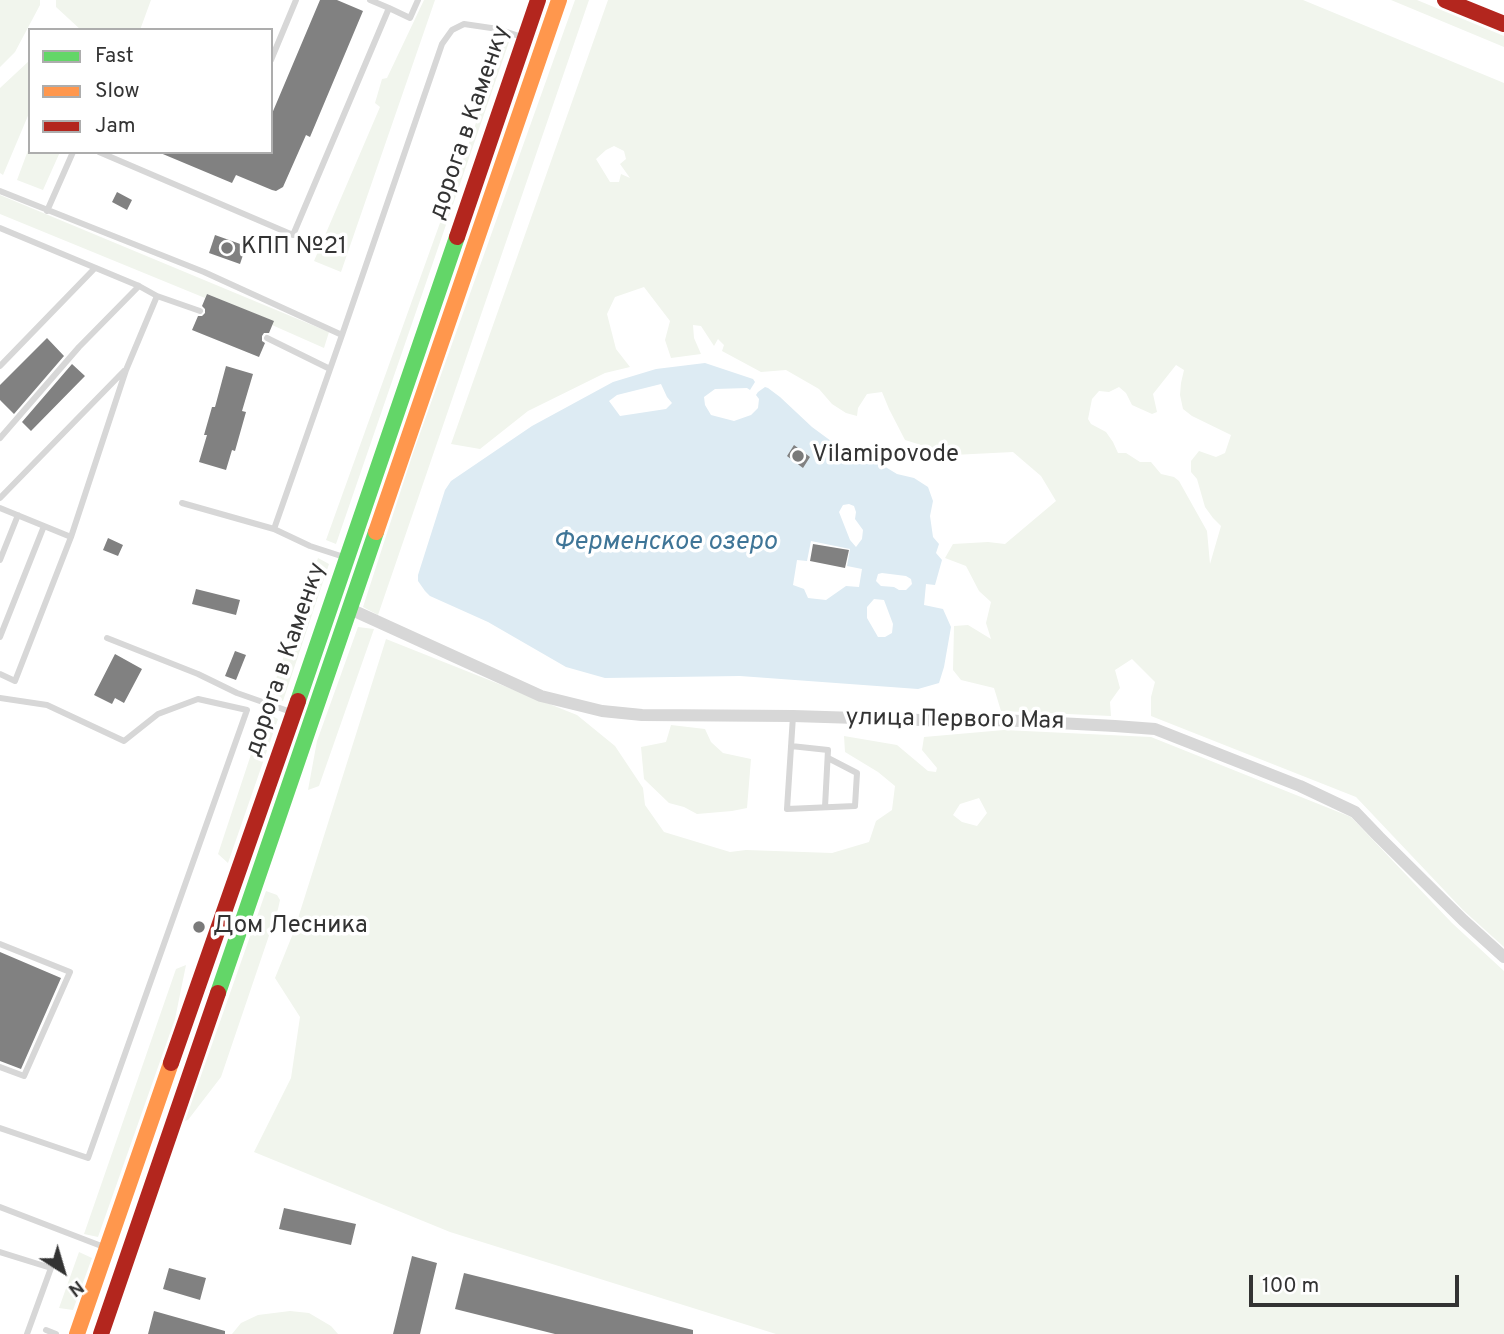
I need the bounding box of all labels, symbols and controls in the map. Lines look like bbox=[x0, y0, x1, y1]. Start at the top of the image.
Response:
street label: дорога в Каменку bbox=[424, 22, 518, 224]
legend bbox=[28, 28, 273, 154]
text: Fast bbox=[95, 43, 134, 70]
text: Slow bbox=[95, 78, 140, 105]
text: Jam bbox=[95, 113, 136, 140]
place label: КПП №21 bbox=[241, 234, 347, 262]
marker: КПП №21 bbox=[219, 240, 235, 256]
place label: Vilamipovode bbox=[812, 442, 959, 470]
marker: Vilamipovode bbox=[790, 448, 806, 464]
water label: Ферменское озеро bbox=[553, 528, 777, 560]
street label: дорога в Каменку bbox=[240, 559, 334, 761]
street label: улица Первого Мая bbox=[845, 705, 1065, 737]
place label: Дом Лесника bbox=[213, 913, 368, 941]
marker: Дом Лесника bbox=[191, 919, 207, 935]
north arrow bbox=[28, 1236, 98, 1306]
scale bar bbox=[1252, 1260, 1462, 1304]
text: 100 m bbox=[1262, 1273, 1319, 1300]
text: N bbox=[63, 1274, 88, 1301]

